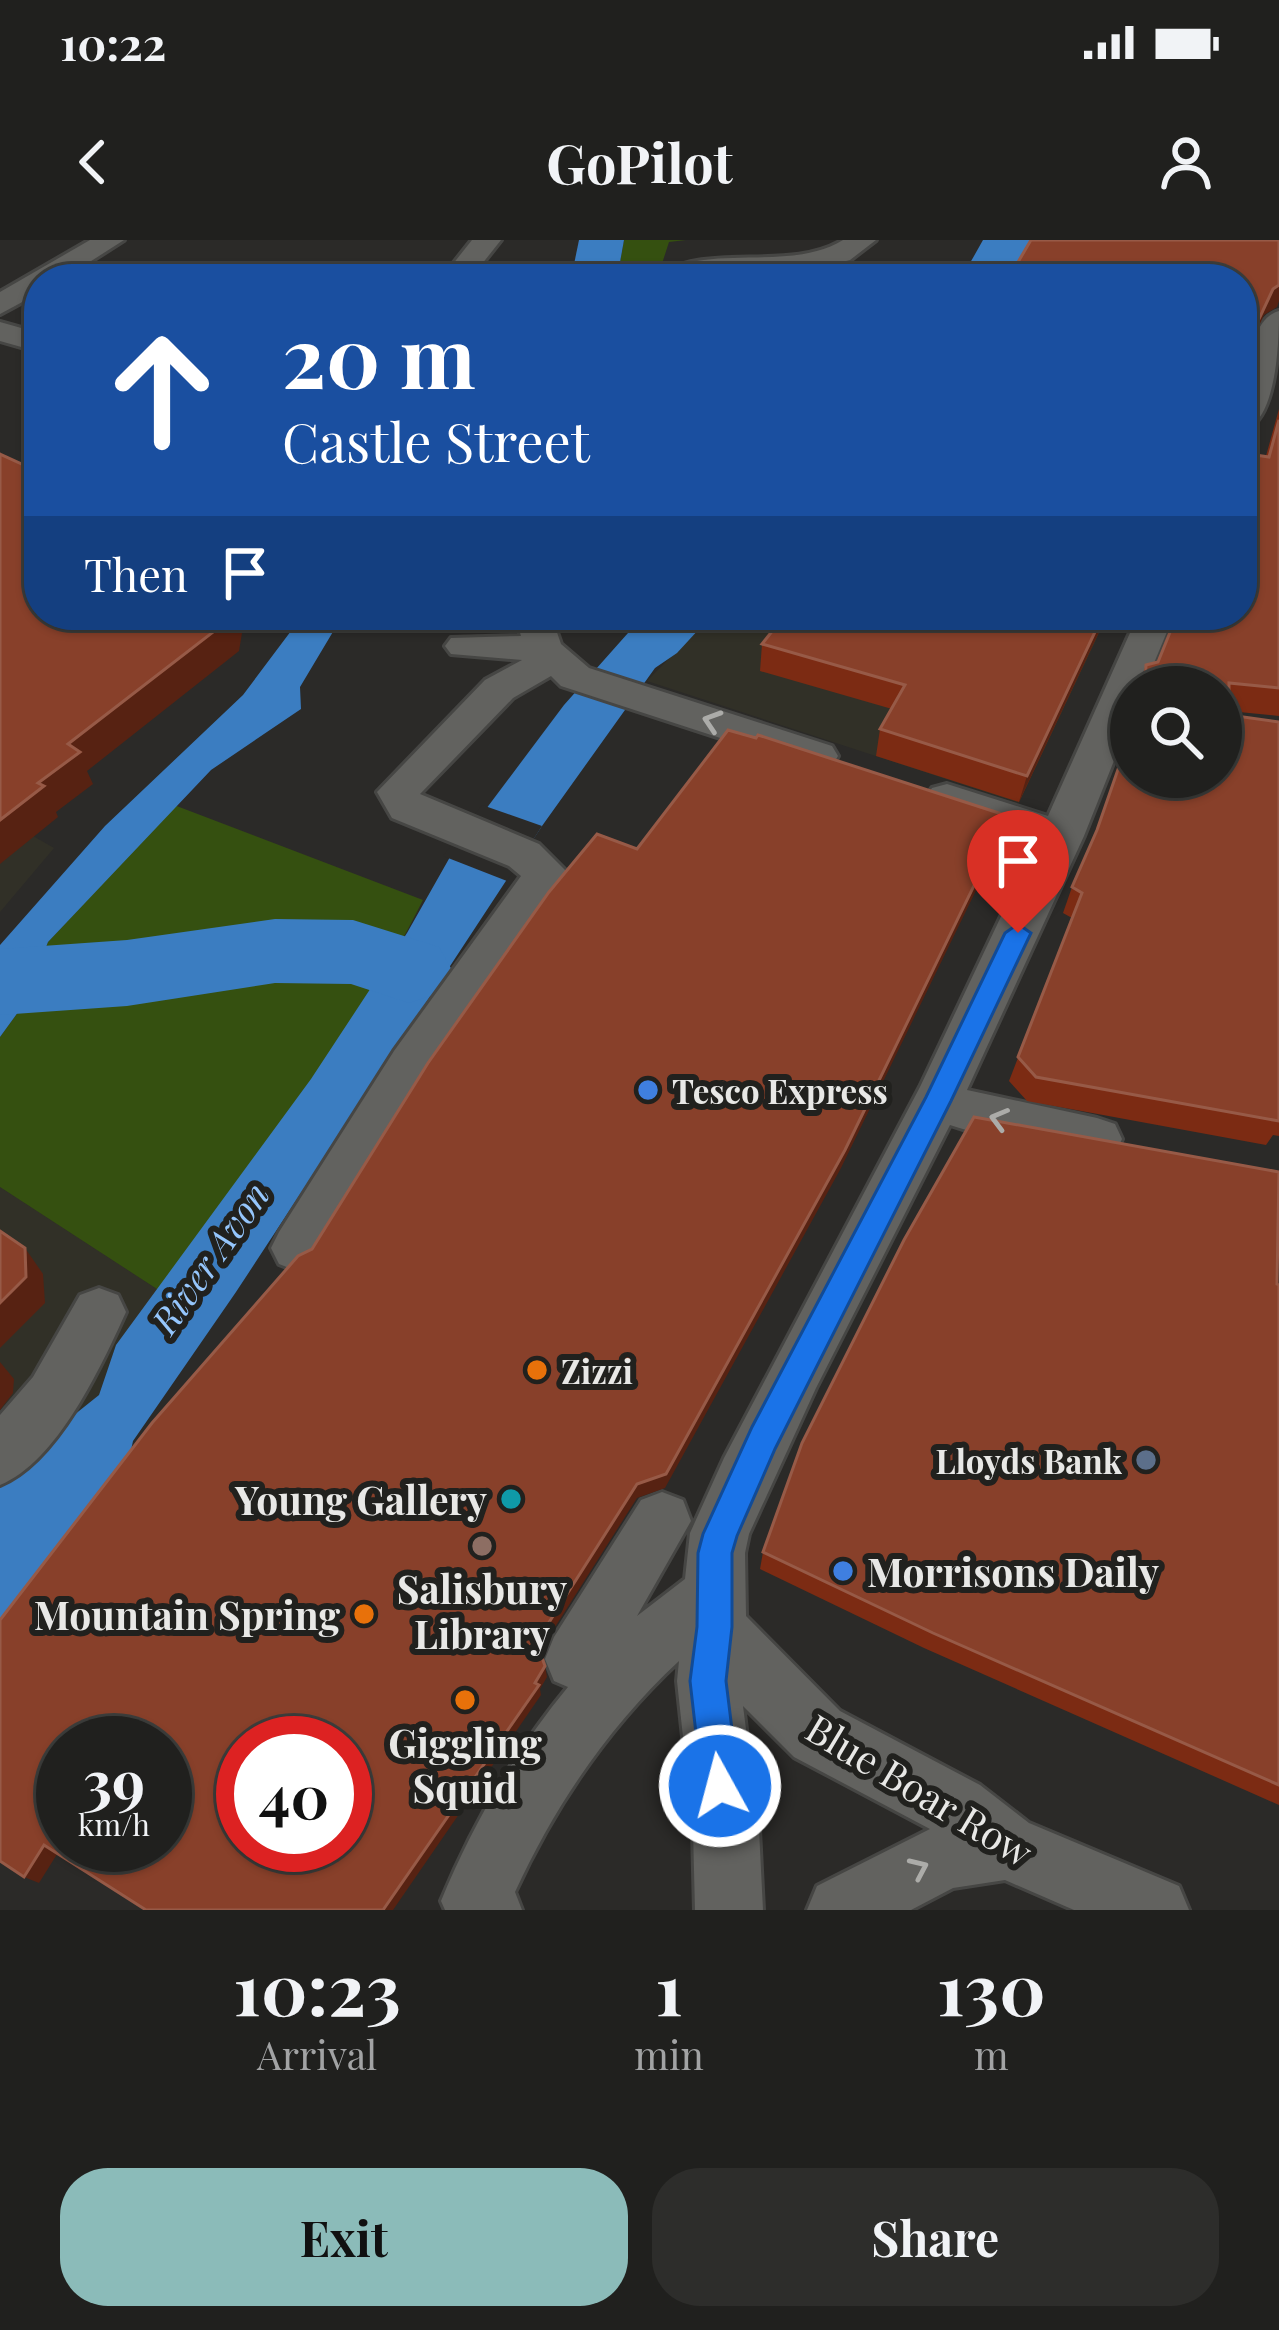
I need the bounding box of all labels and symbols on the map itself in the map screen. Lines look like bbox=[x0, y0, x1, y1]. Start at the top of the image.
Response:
one-way arrow bbox=[702, 711, 723, 736]
pin bbox=[967, 810, 1069, 933]
place label: Tesco Express bbox=[672, 1068, 888, 1112]
marker: Tesco Express bbox=[635, 1077, 661, 1103]
one-way arrow bbox=[990, 1108, 1010, 1133]
water label: River Avon bbox=[138, 1172, 279, 1344]
place label: Zizzi bbox=[561, 1348, 633, 1392]
marker: Zizzi bbox=[524, 1357, 550, 1383]
place label: Lloyds Bank bbox=[936, 1438, 1123, 1482]
marker: Lloyds Bank bbox=[1133, 1447, 1159, 1473]
place label: Young Gallery bbox=[234, 1473, 487, 1525]
marker: Young Gallery bbox=[498, 1486, 524, 1512]
marker: Salisbury Library bbox=[469, 1533, 495, 1559]
place label: Morrisons Daily bbox=[867, 1545, 1159, 1597]
marker: Morrisons Daily bbox=[830, 1558, 856, 1584]
place label: Salisbury Library bbox=[397, 1562, 567, 1659]
place label: Mountain Spring bbox=[34, 1588, 340, 1640]
marker: Mountain Spring bbox=[351, 1601, 377, 1627]
marker: Giggling Squid bbox=[452, 1687, 478, 1713]
street label: Blue Boar Row bbox=[797, 1701, 1043, 1877]
speed limit sign: 40 bbox=[216, 1716, 372, 1872]
place label: Giggling Squid bbox=[388, 1716, 542, 1813]
position arrow bbox=[657, 1723, 783, 1849]
one-way arrow bbox=[907, 1859, 929, 1882]

